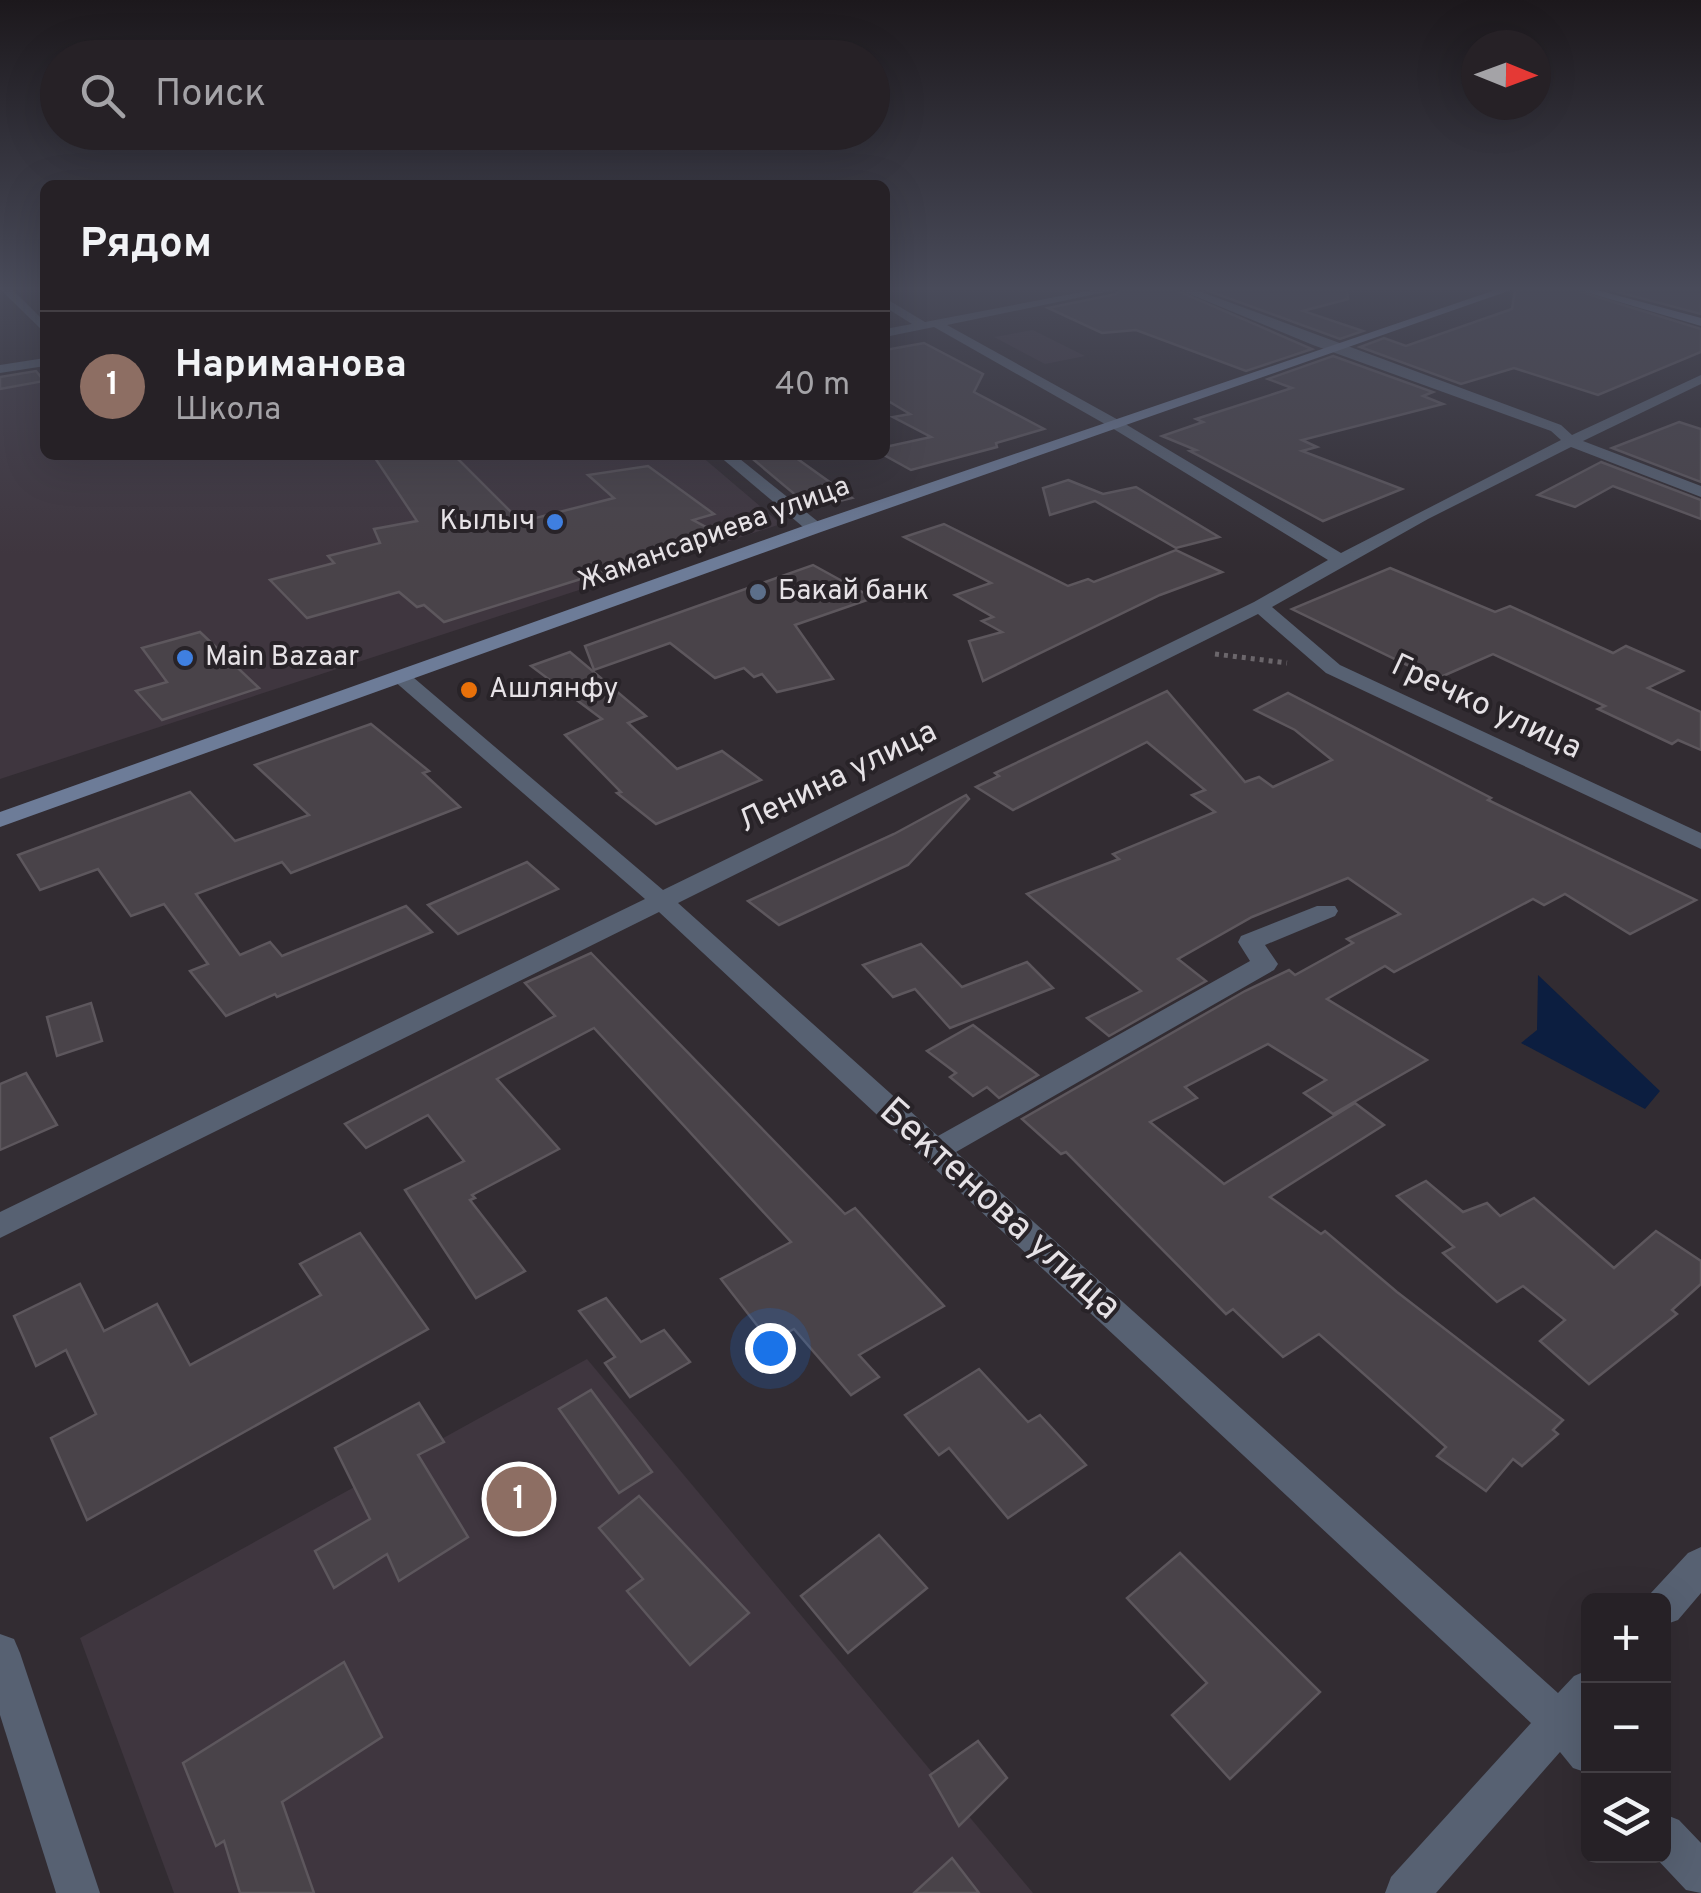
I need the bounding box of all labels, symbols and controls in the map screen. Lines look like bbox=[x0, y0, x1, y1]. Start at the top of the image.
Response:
north arrow bbox=[1461, 30, 1551, 120]
search box bbox=[40, 40, 890, 150]
icon: search bbox=[75, 68, 130, 123]
text: Поиск bbox=[155, 71, 266, 120]
text: Рядом bbox=[80, 219, 212, 272]
text: Нариманова bbox=[175, 342, 407, 391]
text: 1 bbox=[106, 366, 119, 406]
text: 40 m bbox=[775, 366, 850, 406]
text: Школа bbox=[175, 391, 281, 431]
street label: Жамансариева улица bbox=[573, 469, 855, 601]
place label: Кылыч bbox=[439, 504, 535, 540]
marker: Кылыч bbox=[544, 511, 566, 533]
place label: Бакай банк bbox=[778, 574, 929, 610]
marker: Бакай банк bbox=[747, 581, 769, 603]
place label: Main Bazaar bbox=[205, 640, 359, 676]
street label: Гречко улица bbox=[1384, 646, 1588, 770]
marker: Main Bazaar bbox=[174, 647, 196, 669]
place label: Ашлянфу bbox=[489, 672, 618, 708]
marker: Ашлянфу bbox=[458, 679, 480, 701]
street label: Ленина улица bbox=[732, 713, 944, 843]
street label: Бектенова улица bbox=[868, 1088, 1130, 1332]
your location bbox=[745, 1323, 796, 1374]
pin: 1 bbox=[486, 1462, 552, 1536]
map controls bbox=[1581, 1593, 1671, 1863]
button: + bbox=[1581, 1593, 1671, 1683]
button: − bbox=[1581, 1683, 1671, 1773]
button: layers bbox=[1581, 1773, 1671, 1863]

